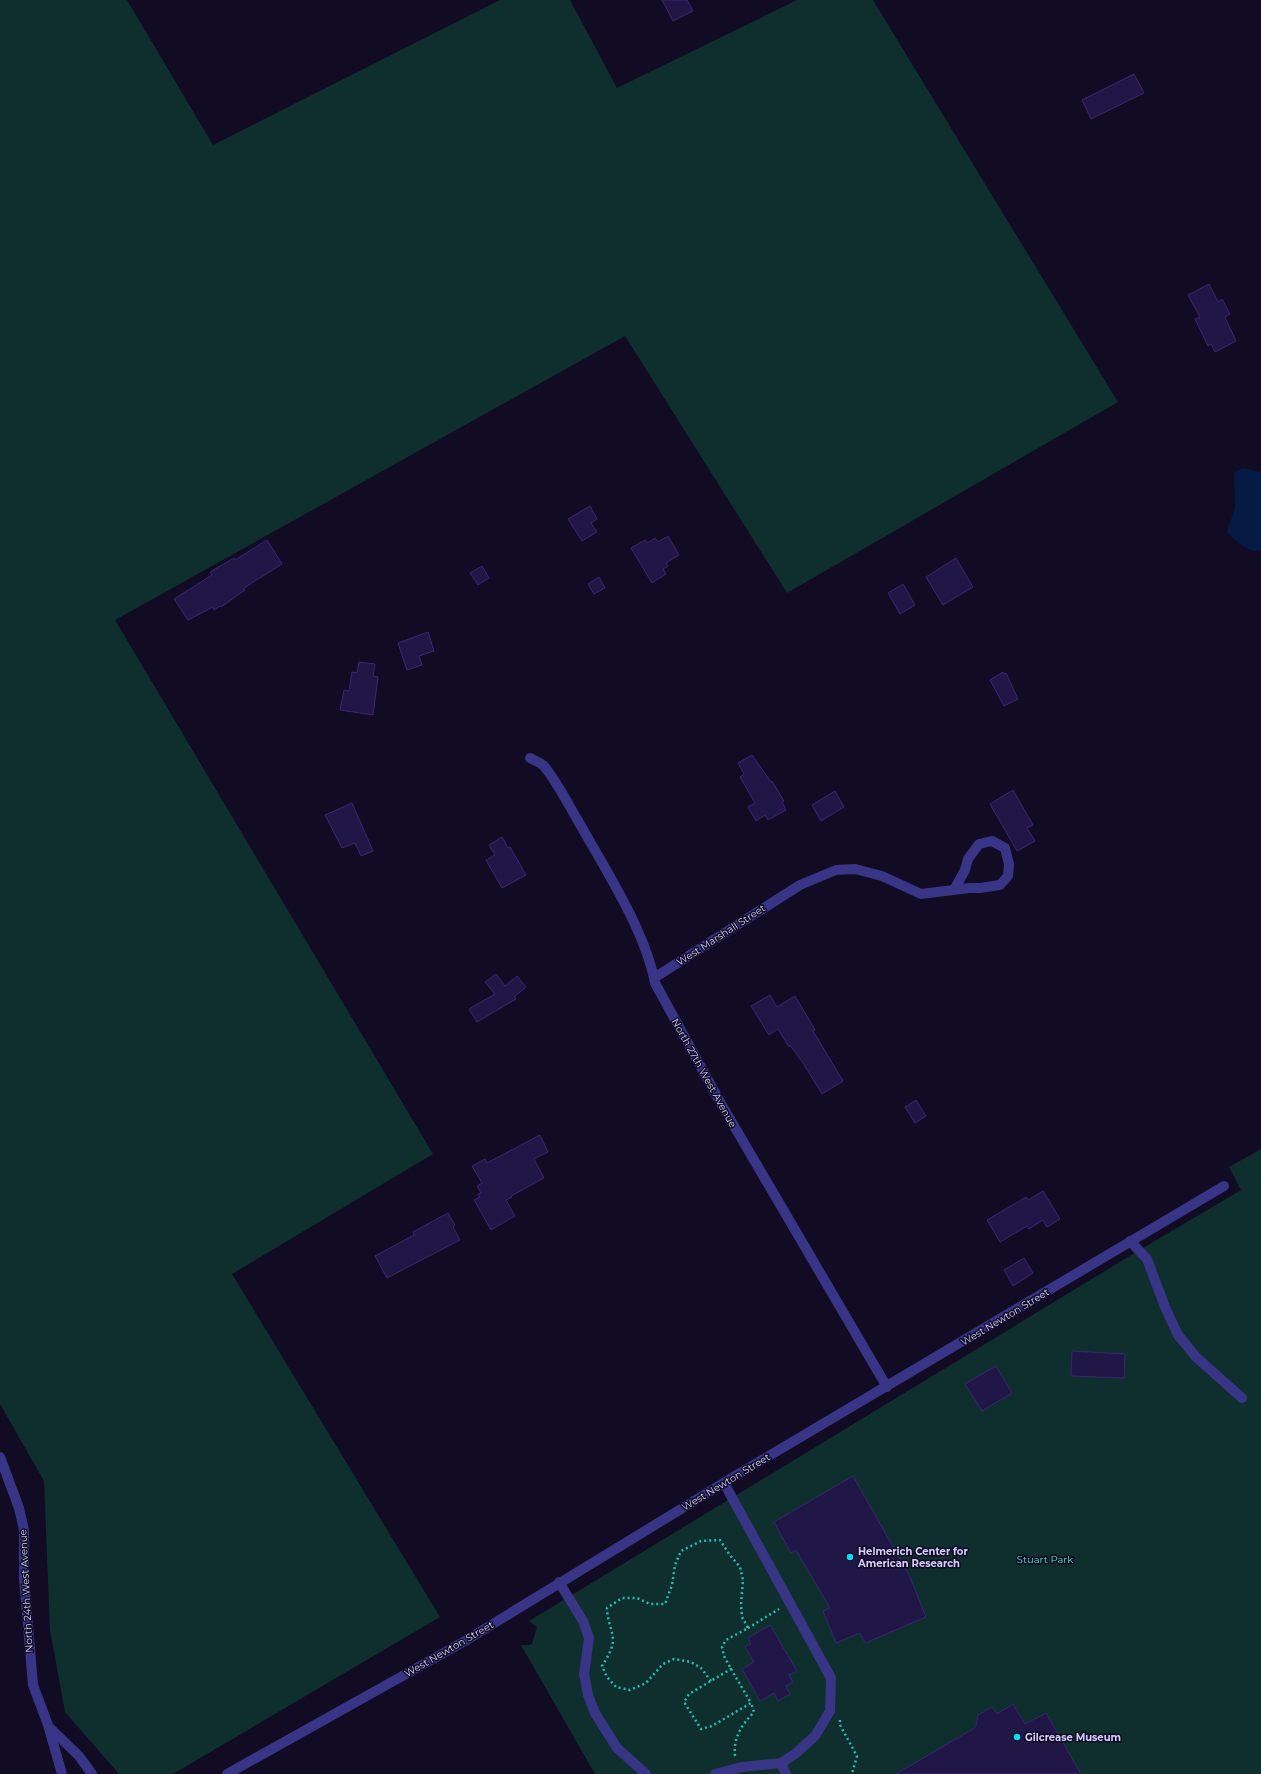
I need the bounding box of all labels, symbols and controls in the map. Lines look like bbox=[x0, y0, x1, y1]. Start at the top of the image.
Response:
street label: West Marshall Street bbox=[674, 901, 768, 969]
street label: North 27th West Avenue bbox=[669, 1016, 739, 1130]
street label: West Newton Street bbox=[958, 1285, 1052, 1349]
street label: West Newton Street bbox=[679, 1450, 773, 1514]
street label: North 24th West Avenue bbox=[16, 1529, 36, 1653]
place label: Helmerich Center for American Research bbox=[857, 1545, 968, 1570]
marker: Helmerich Center for American Research bbox=[845, 1552, 855, 1562]
park label: Stuart Park bbox=[1017, 1553, 1073, 1566]
street label: West Newton Street bbox=[402, 1618, 496, 1680]
place label: Gilcrease Museum bbox=[1025, 1731, 1121, 1744]
marker: Gilcrease Museum bbox=[1012, 1732, 1022, 1742]

